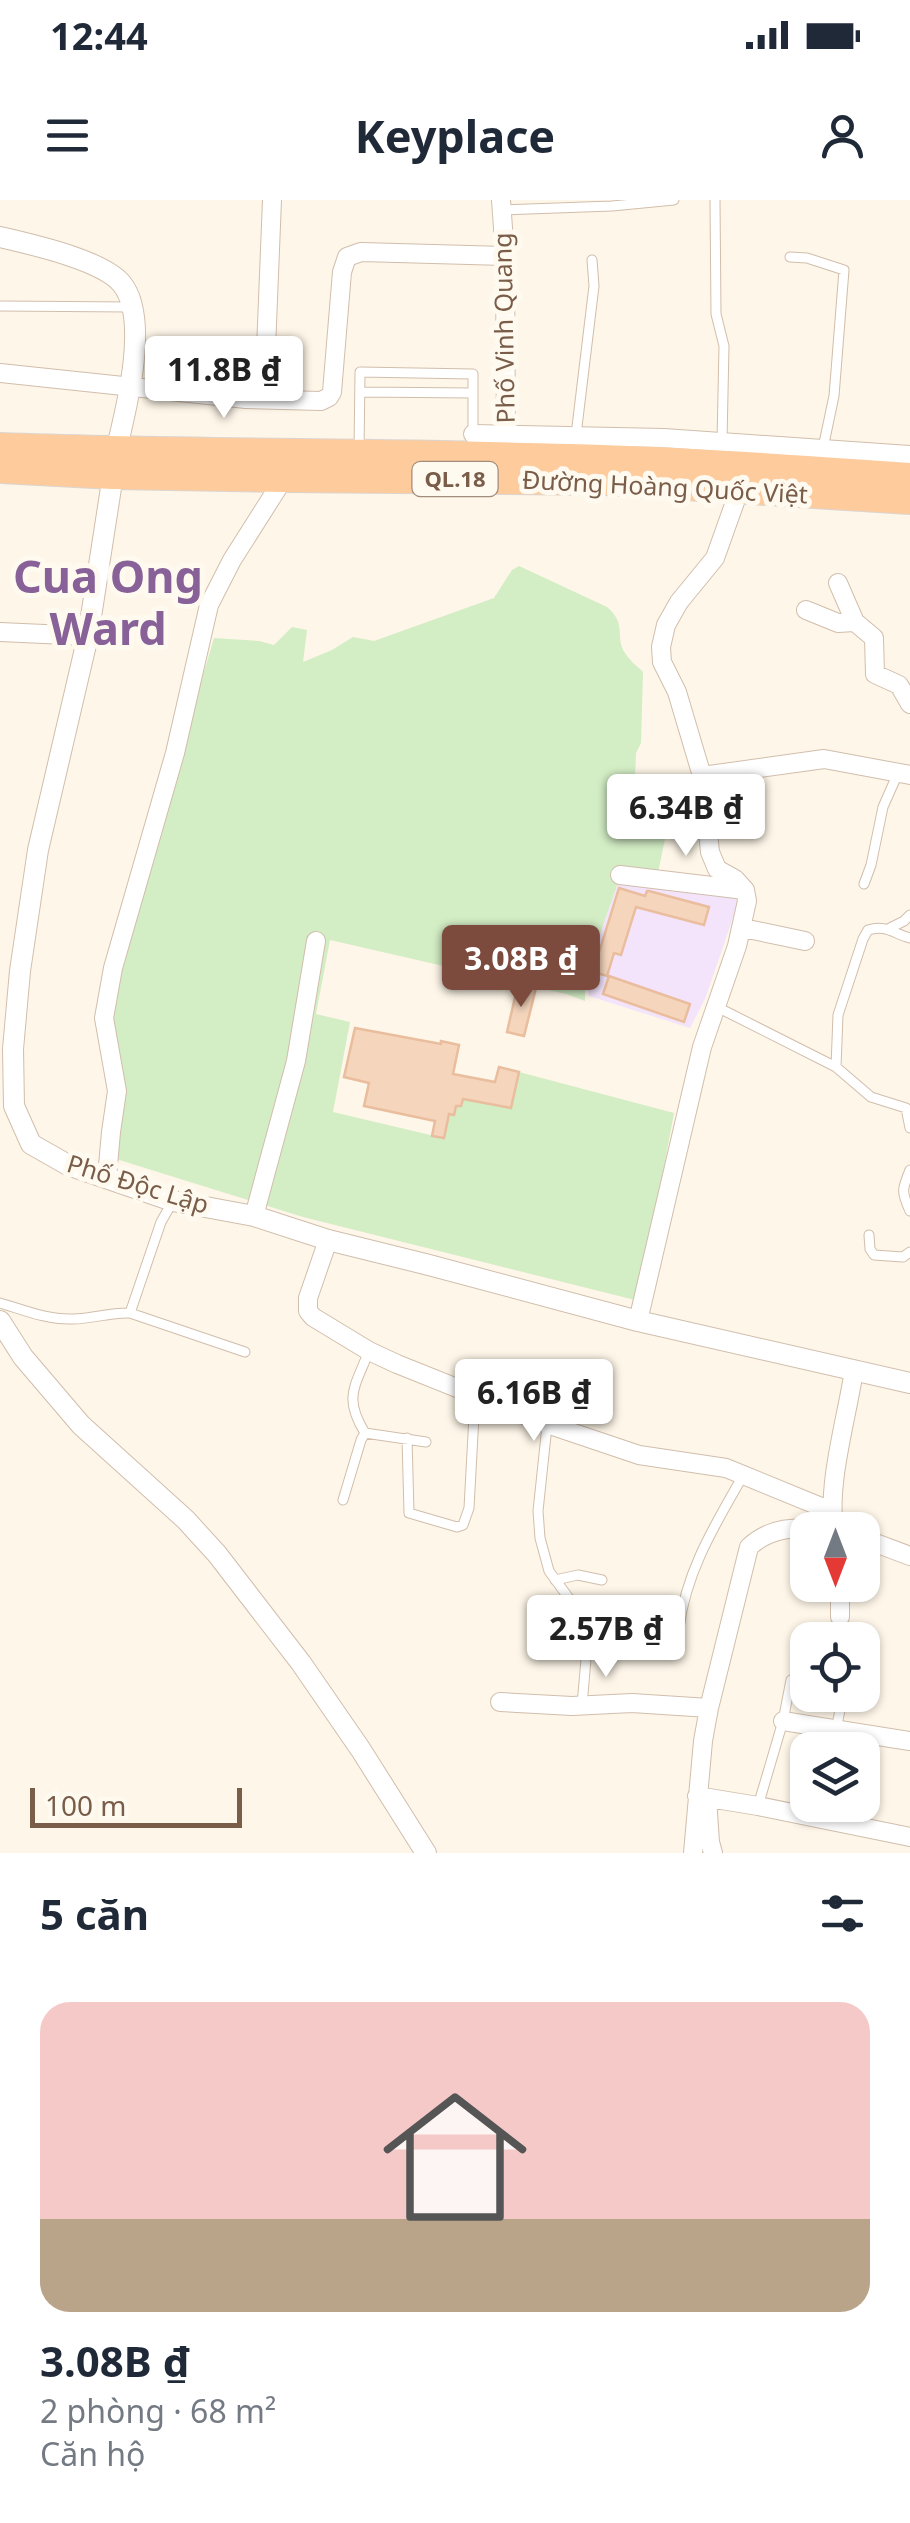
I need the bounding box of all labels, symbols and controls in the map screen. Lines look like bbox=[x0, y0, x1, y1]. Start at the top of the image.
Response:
text: 12:44 bbox=[50, 9, 148, 61]
text: Keyplace bbox=[355, 105, 555, 166]
icon: menu bbox=[40, 108, 95, 163]
icon: person bbox=[815, 108, 870, 163]
street label: Phố Vinh Quang bbox=[484, 232, 522, 424]
pin: 11.8B ₫ bbox=[132, 336, 316, 421]
text: 11.8B ₫ bbox=[167, 347, 281, 390]
road number: QL.18 bbox=[412, 462, 498, 496]
street label: Đường Hoàng Quốc Việt bbox=[521, 462, 809, 510]
district label: Cua Ong Ward bbox=[13, 545, 203, 658]
pin: 6.34B ₫ bbox=[594, 774, 778, 859]
text: 6.34B ₫ bbox=[629, 785, 743, 828]
pin: 3.08B ₫ bbox=[429, 925, 613, 1010]
text: 3.08B ₫ bbox=[464, 936, 578, 979]
street label: Phố Độc Lập bbox=[63, 1145, 213, 1221]
pin: 6.16B ₫ bbox=[442, 1359, 626, 1444]
text: 6.16B ₫ bbox=[477, 1370, 591, 1413]
north arrow bbox=[790, 1512, 880, 1602]
map controls bbox=[790, 1512, 880, 1822]
pin: 2.57B ₫ bbox=[514, 1595, 698, 1680]
text: 2.57B ₫ bbox=[549, 1606, 663, 1649]
button: locate bbox=[790, 1622, 880, 1712]
button: layers bbox=[790, 1732, 880, 1822]
scale bar bbox=[30, 1783, 242, 1828]
text: 100 m bbox=[45, 1786, 127, 1824]
text: 5 căn bbox=[40, 1885, 149, 1942]
icon: filters bbox=[815, 1886, 870, 1941]
icon: home bbox=[365, 2067, 545, 2247]
text: 3.08B ₫ bbox=[40, 2332, 190, 2389]
text: 2 phòng · 68 m² bbox=[40, 2389, 276, 2432]
text: Căn hộ bbox=[40, 2432, 145, 2475]

